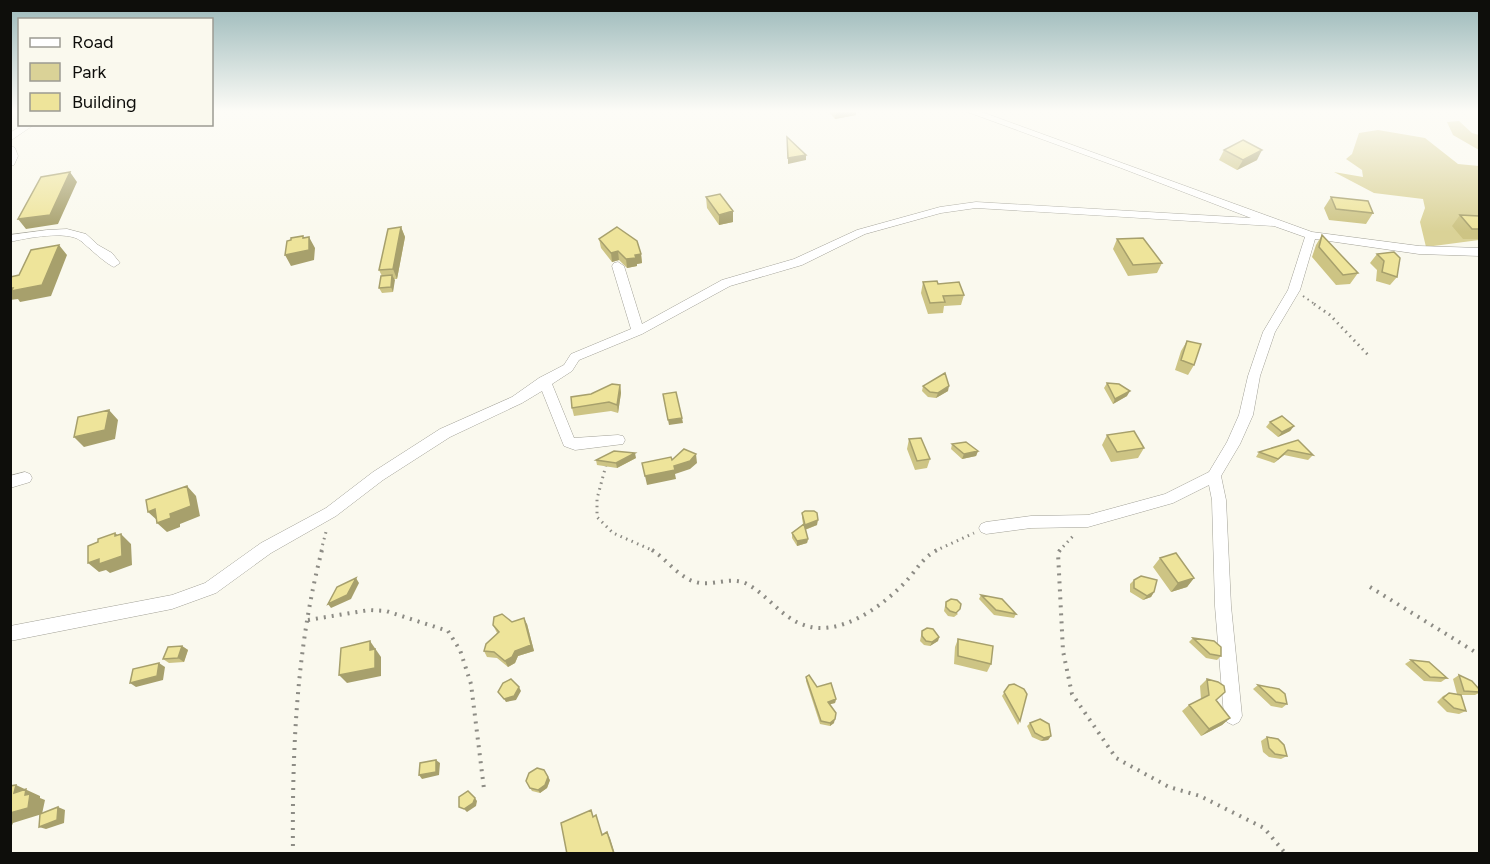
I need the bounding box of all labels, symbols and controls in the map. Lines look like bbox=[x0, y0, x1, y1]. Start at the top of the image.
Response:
legend bbox=[18, 18, 213, 126]
text: Road bbox=[72, 31, 113, 53]
text: Park bbox=[72, 61, 107, 83]
text: Building bbox=[72, 91, 137, 113]

